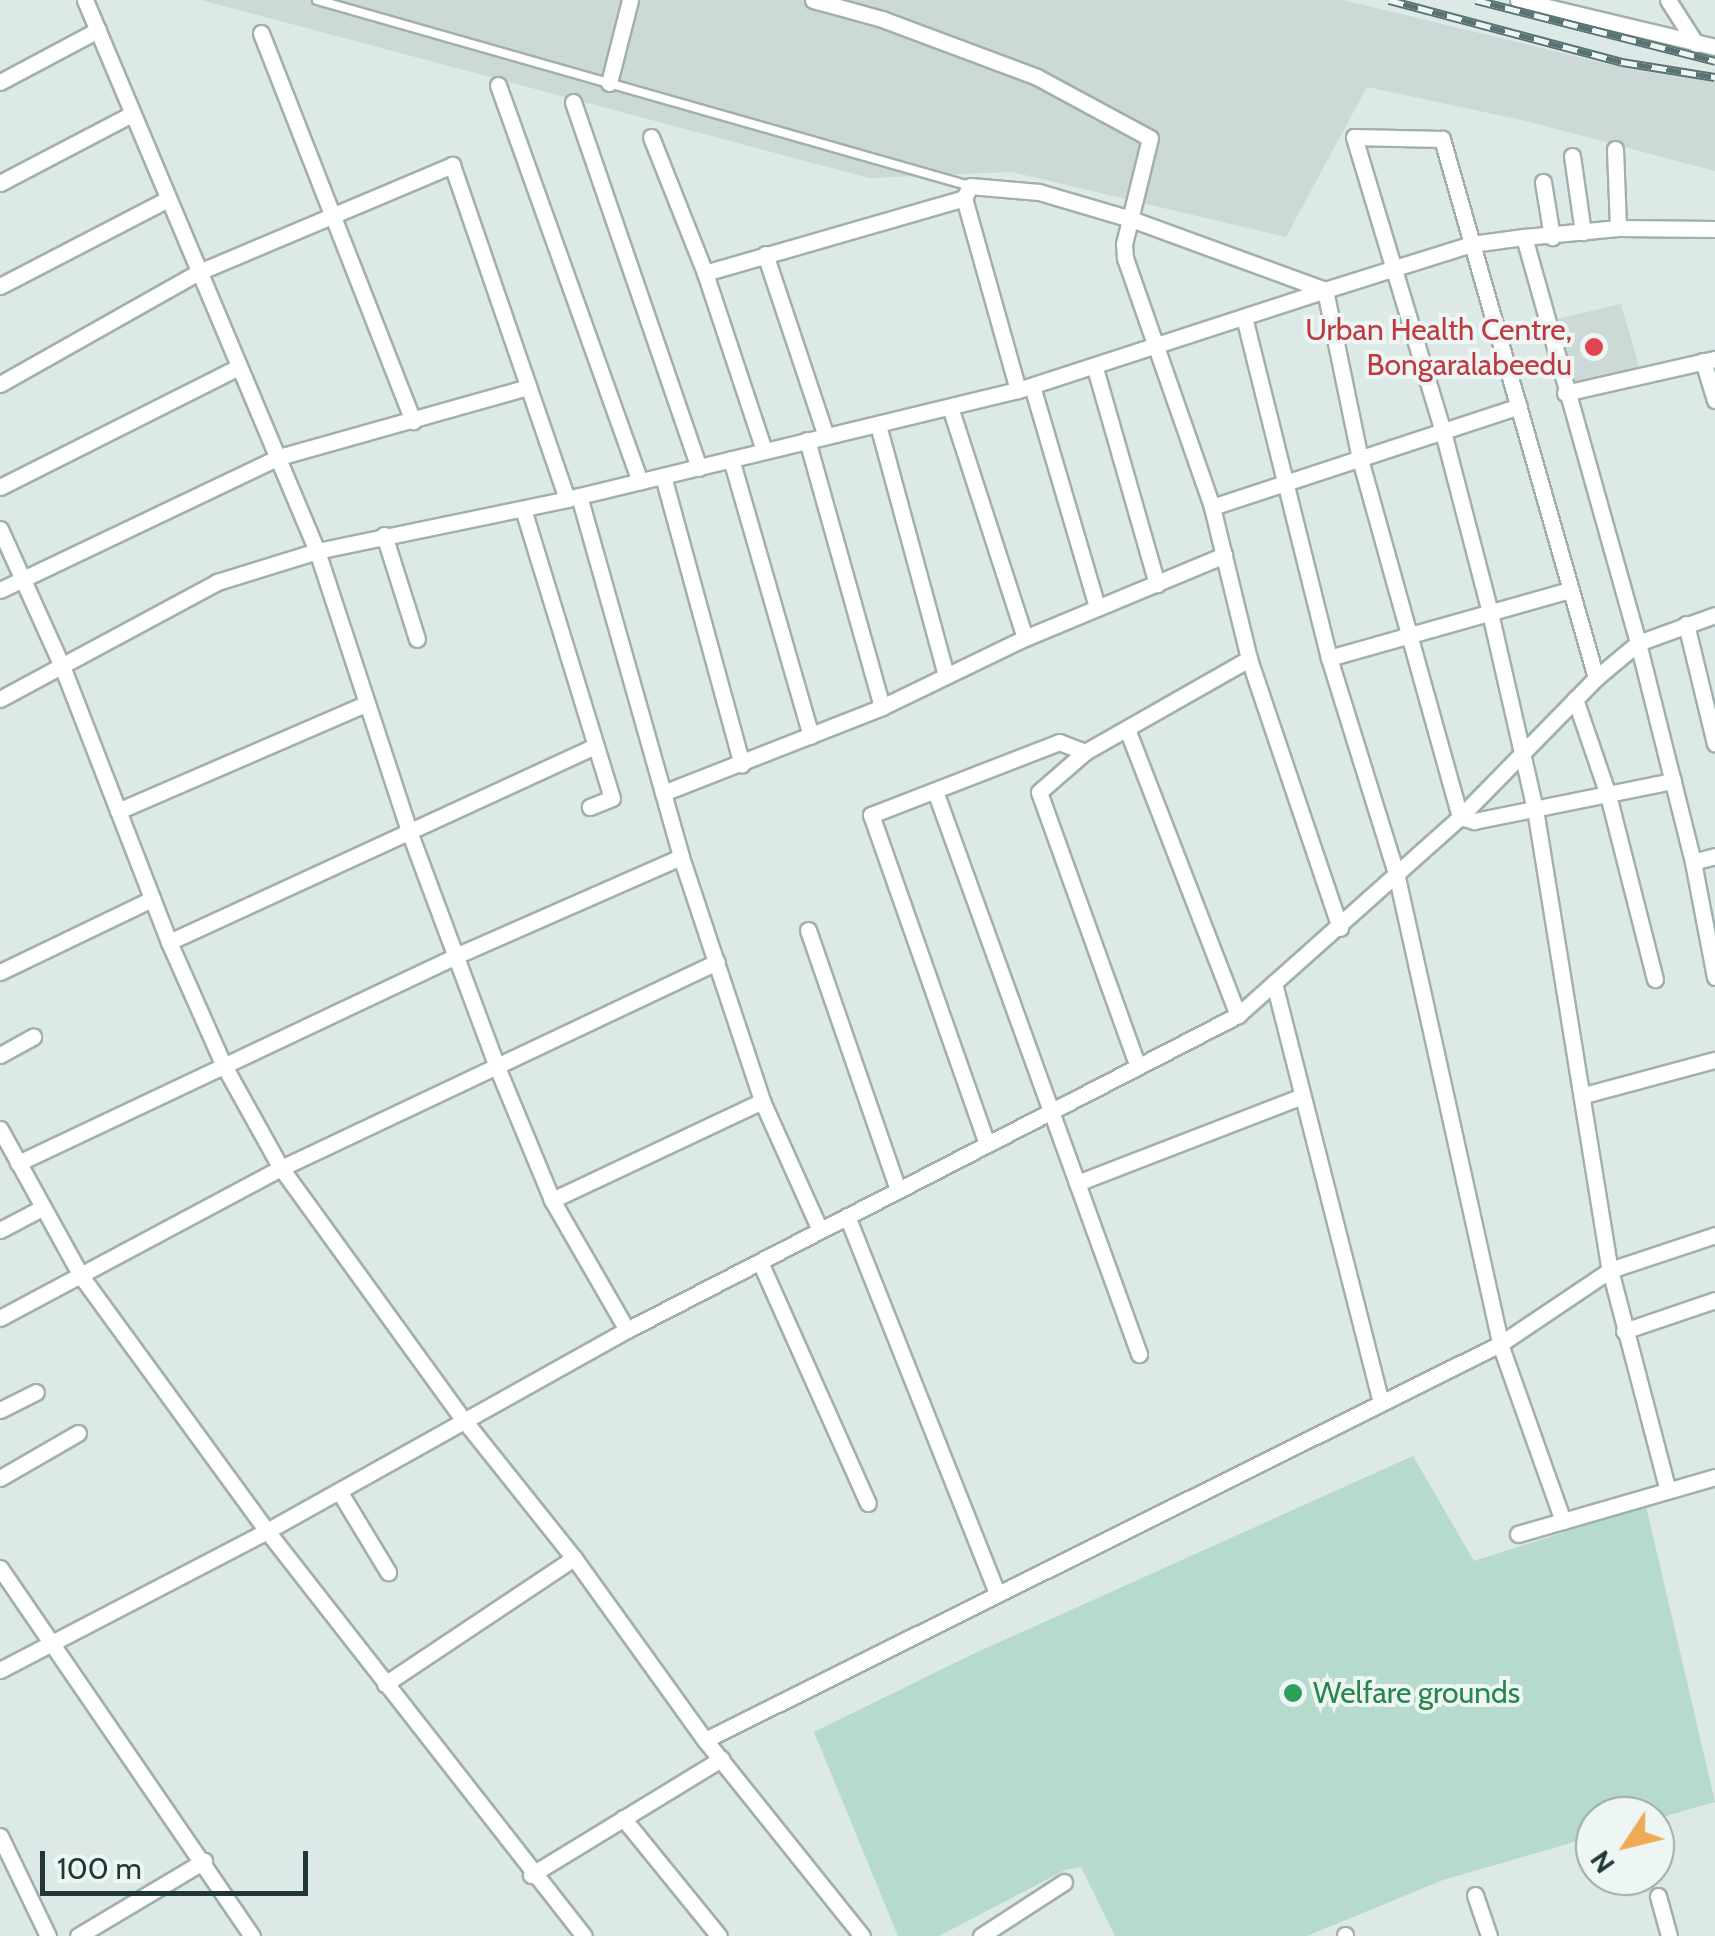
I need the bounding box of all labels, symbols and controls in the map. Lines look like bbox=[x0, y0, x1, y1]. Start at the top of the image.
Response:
place label: Urban Health Centre, Bongaralabeedu bbox=[1305, 312, 1572, 382]
marker: Urban Health Centre, Bongaralabeedu bbox=[1581, 334, 1607, 360]
place label: Welfare grounds bbox=[1313, 1675, 1520, 1711]
marker: Welfare grounds bbox=[1282, 1682, 1304, 1704]
north arrow bbox=[1575, 1796, 1675, 1896]
scale bar bbox=[45, 1831, 312, 1893]
text: N bbox=[1582, 1844, 1622, 1880]
text: 100 m bbox=[57, 1850, 142, 1887]

